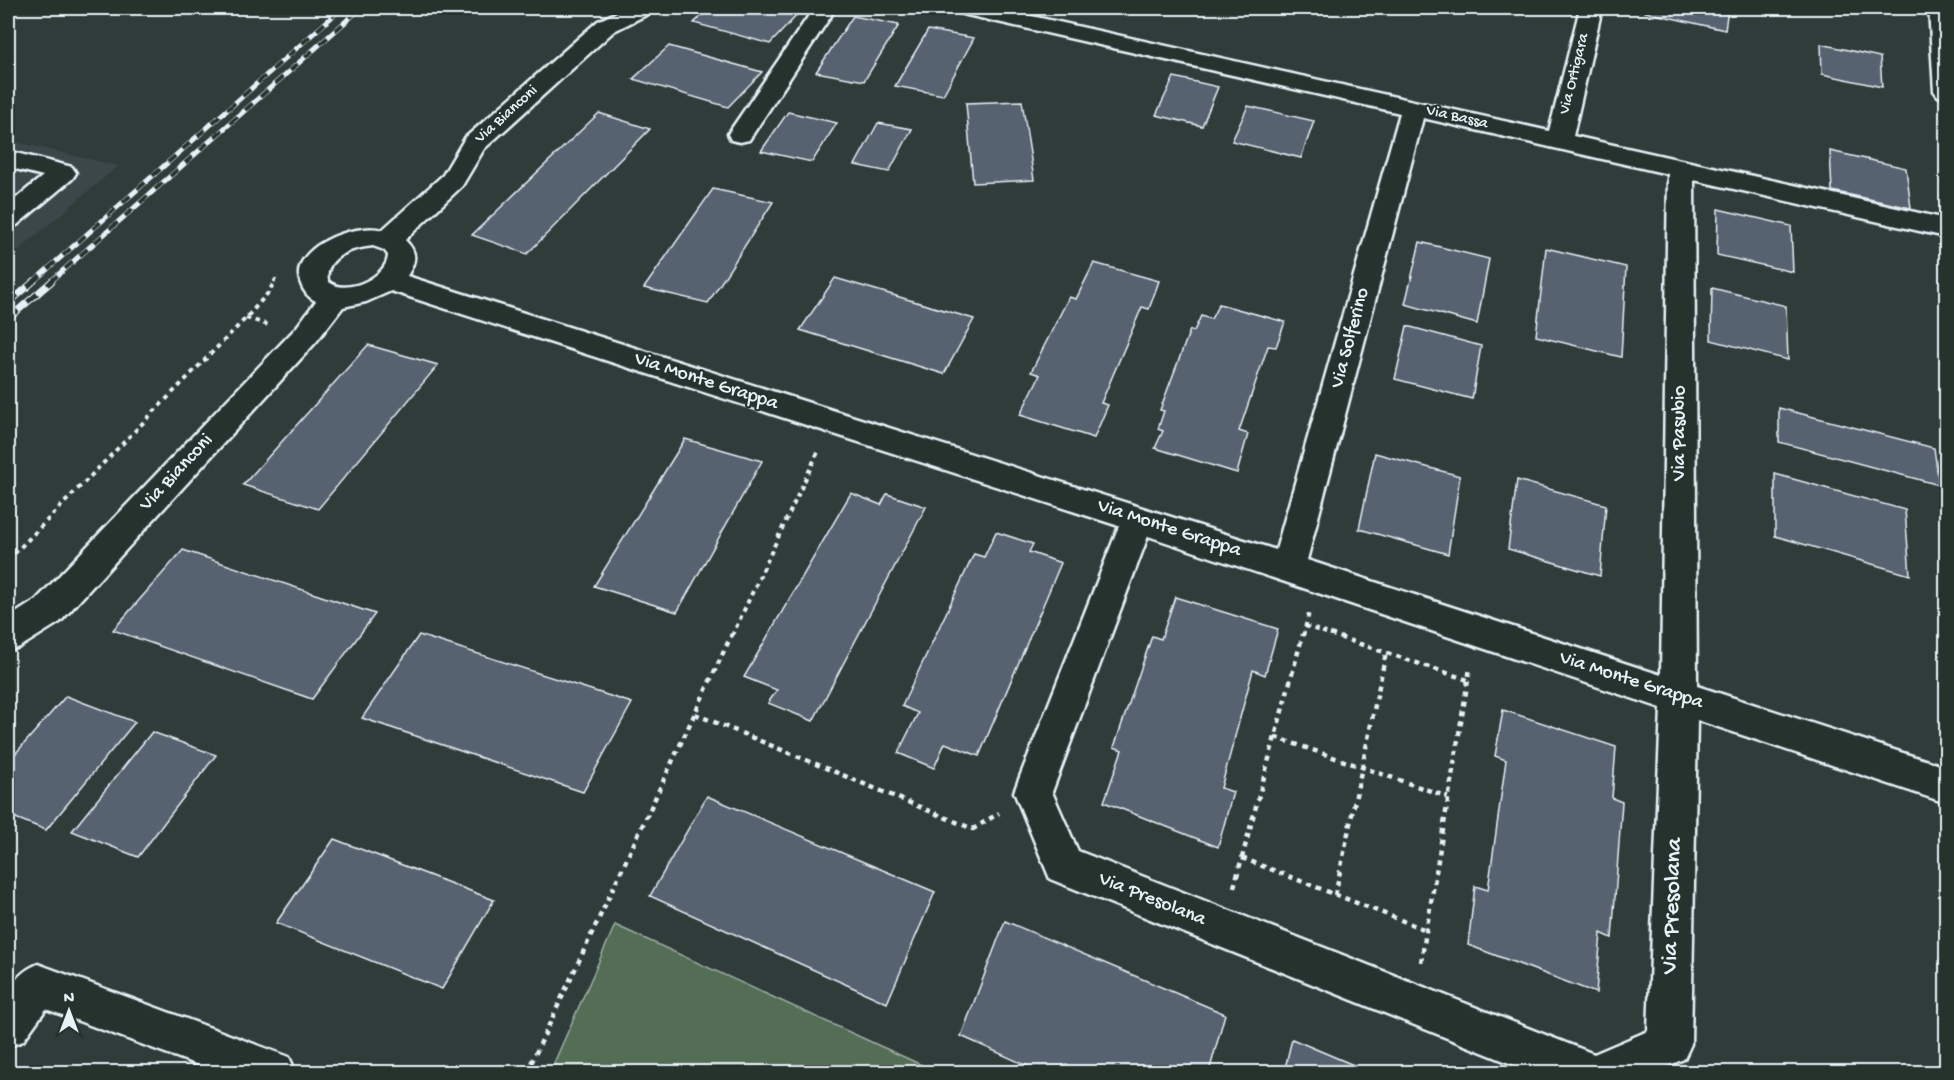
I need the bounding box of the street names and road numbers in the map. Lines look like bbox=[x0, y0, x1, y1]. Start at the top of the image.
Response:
street label: Via Ortigara bbox=[1556, 30, 1595, 117]
street label: Via Bianconi bbox=[471, 82, 542, 149]
street label: Via Bassa bbox=[1423, 101, 1491, 135]
street label: Via Solferino bbox=[1326, 285, 1375, 392]
street label: Via Monte Grappa bbox=[630, 348, 782, 416]
street label: Via Pasubio bbox=[1669, 385, 1692, 482]
street label: Via Bianconi bbox=[135, 430, 219, 517]
street label: Via Monte Grappa bbox=[1093, 495, 1245, 563]
street label: Via Monte Grappa bbox=[1555, 647, 1707, 715]
street label: Via Presolana bbox=[1656, 837, 1690, 976]
street label: Via Presolana bbox=[1094, 868, 1210, 932]

